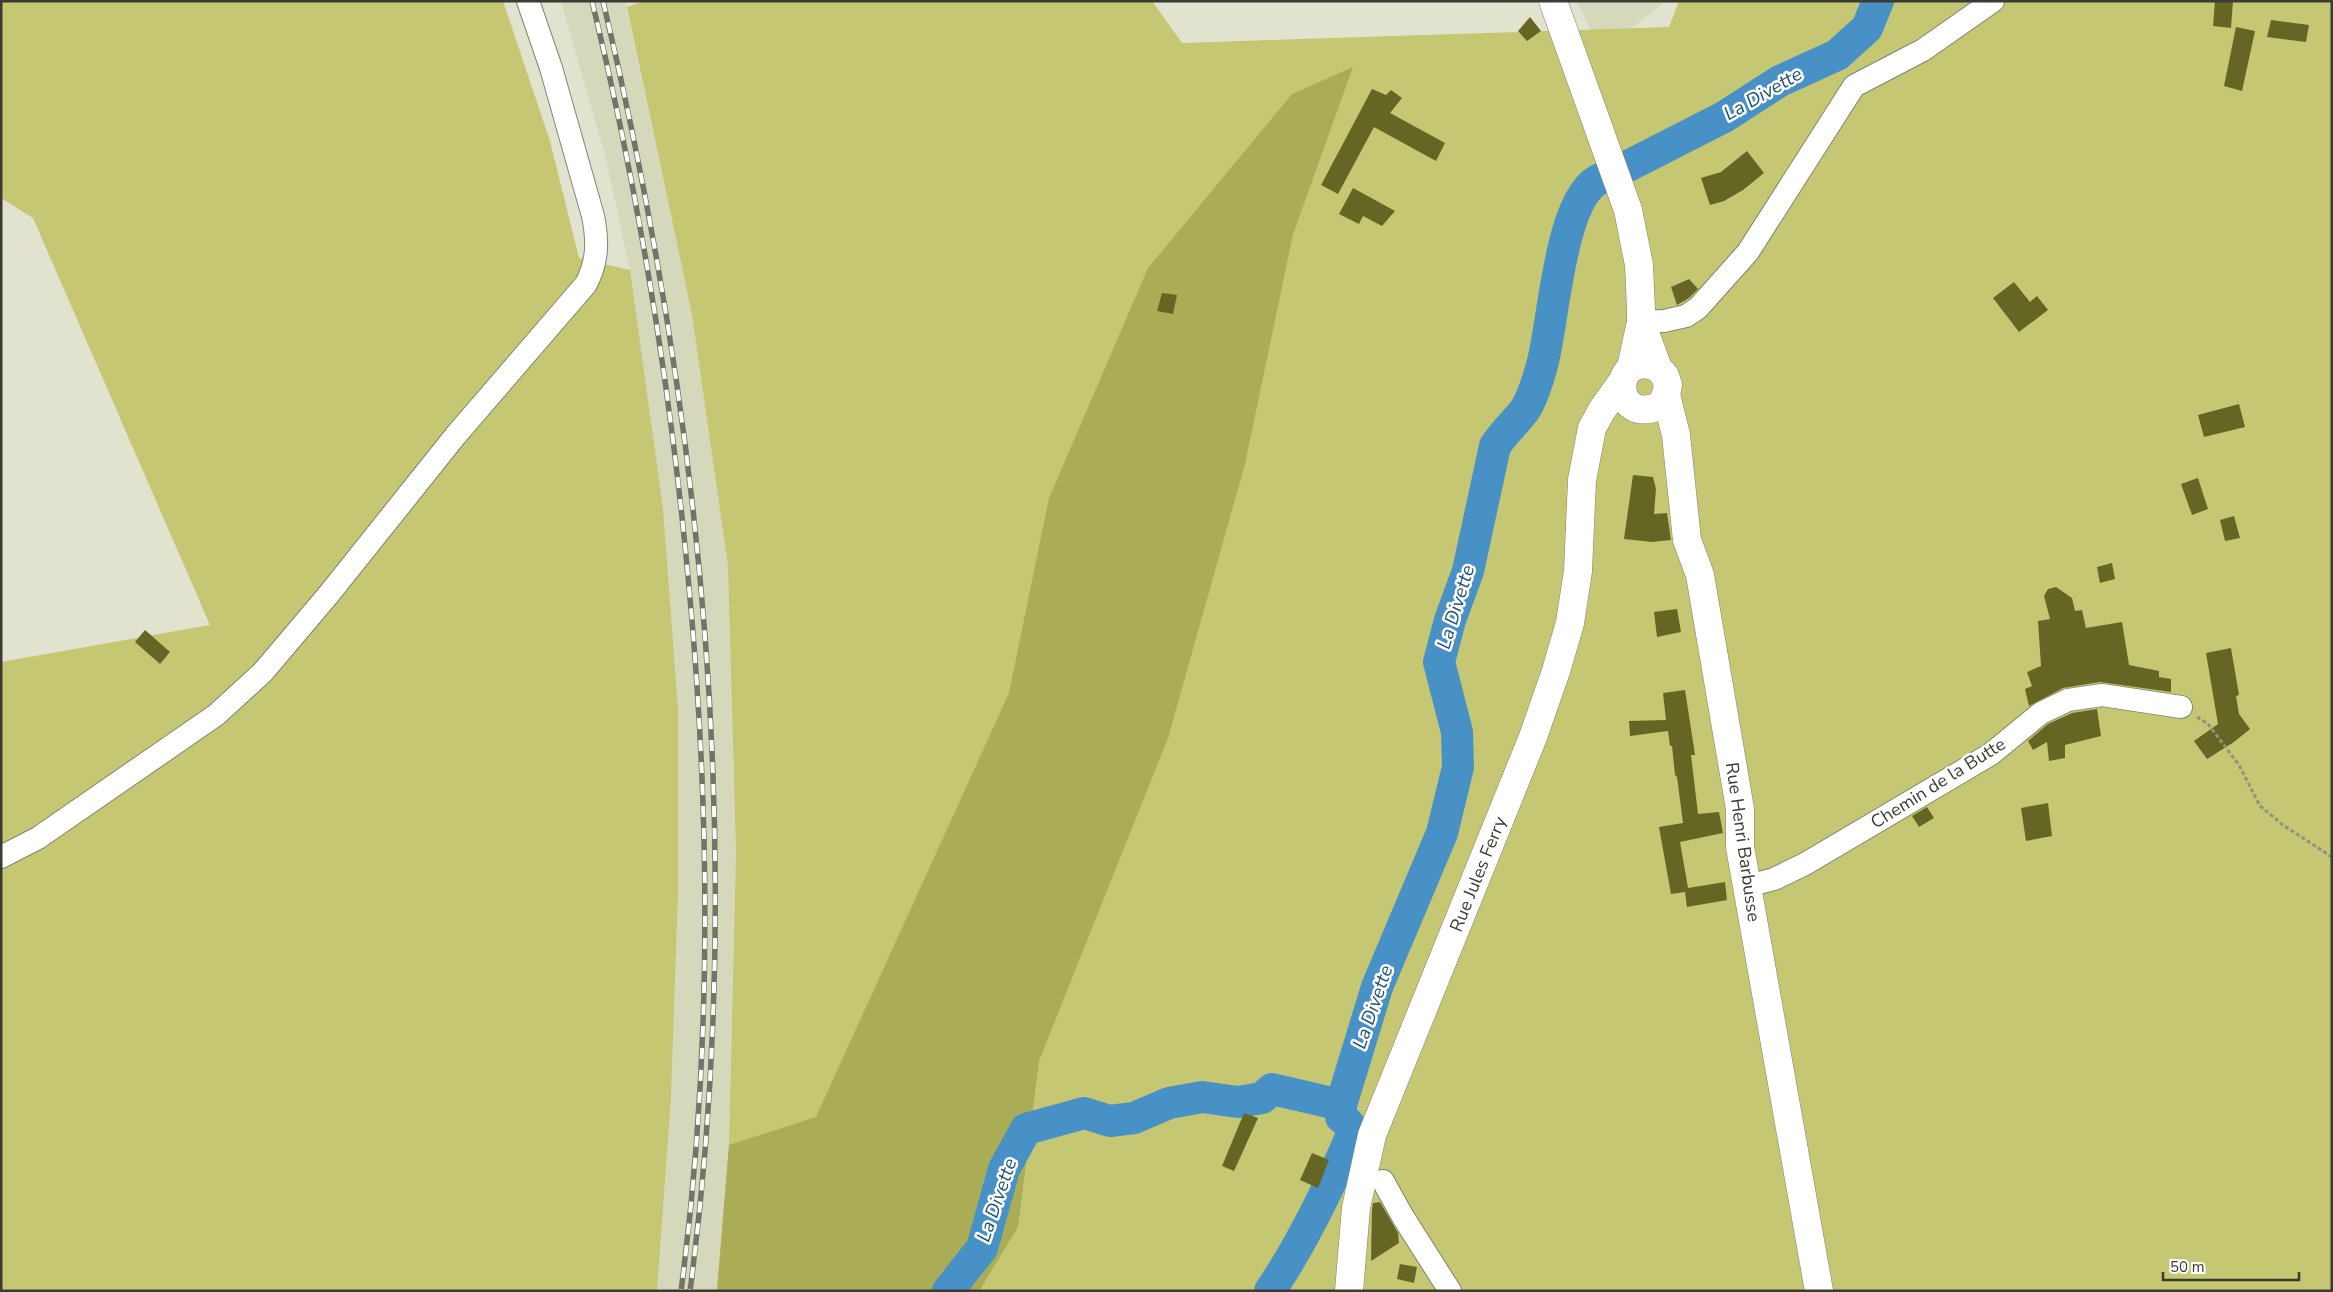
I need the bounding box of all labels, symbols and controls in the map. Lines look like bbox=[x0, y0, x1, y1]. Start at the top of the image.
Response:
water label: La Divette bbox=[1719, 61, 1807, 127]
water label: La Divette bbox=[1431, 562, 1481, 652]
street label: Chemin de la Butte bbox=[1866, 732, 2010, 834]
street label: Rue Henri Barbusse bbox=[1720, 761, 1766, 923]
street label: Rue Jules Ferry bbox=[1444, 812, 1512, 935]
water label: La Divette bbox=[1347, 962, 1399, 1052]
water label: La Divette bbox=[971, 1155, 1023, 1245]
scale bar bbox=[2163, 1250, 2299, 1282]
text: 50 m bbox=[2170, 1257, 2205, 1277]

